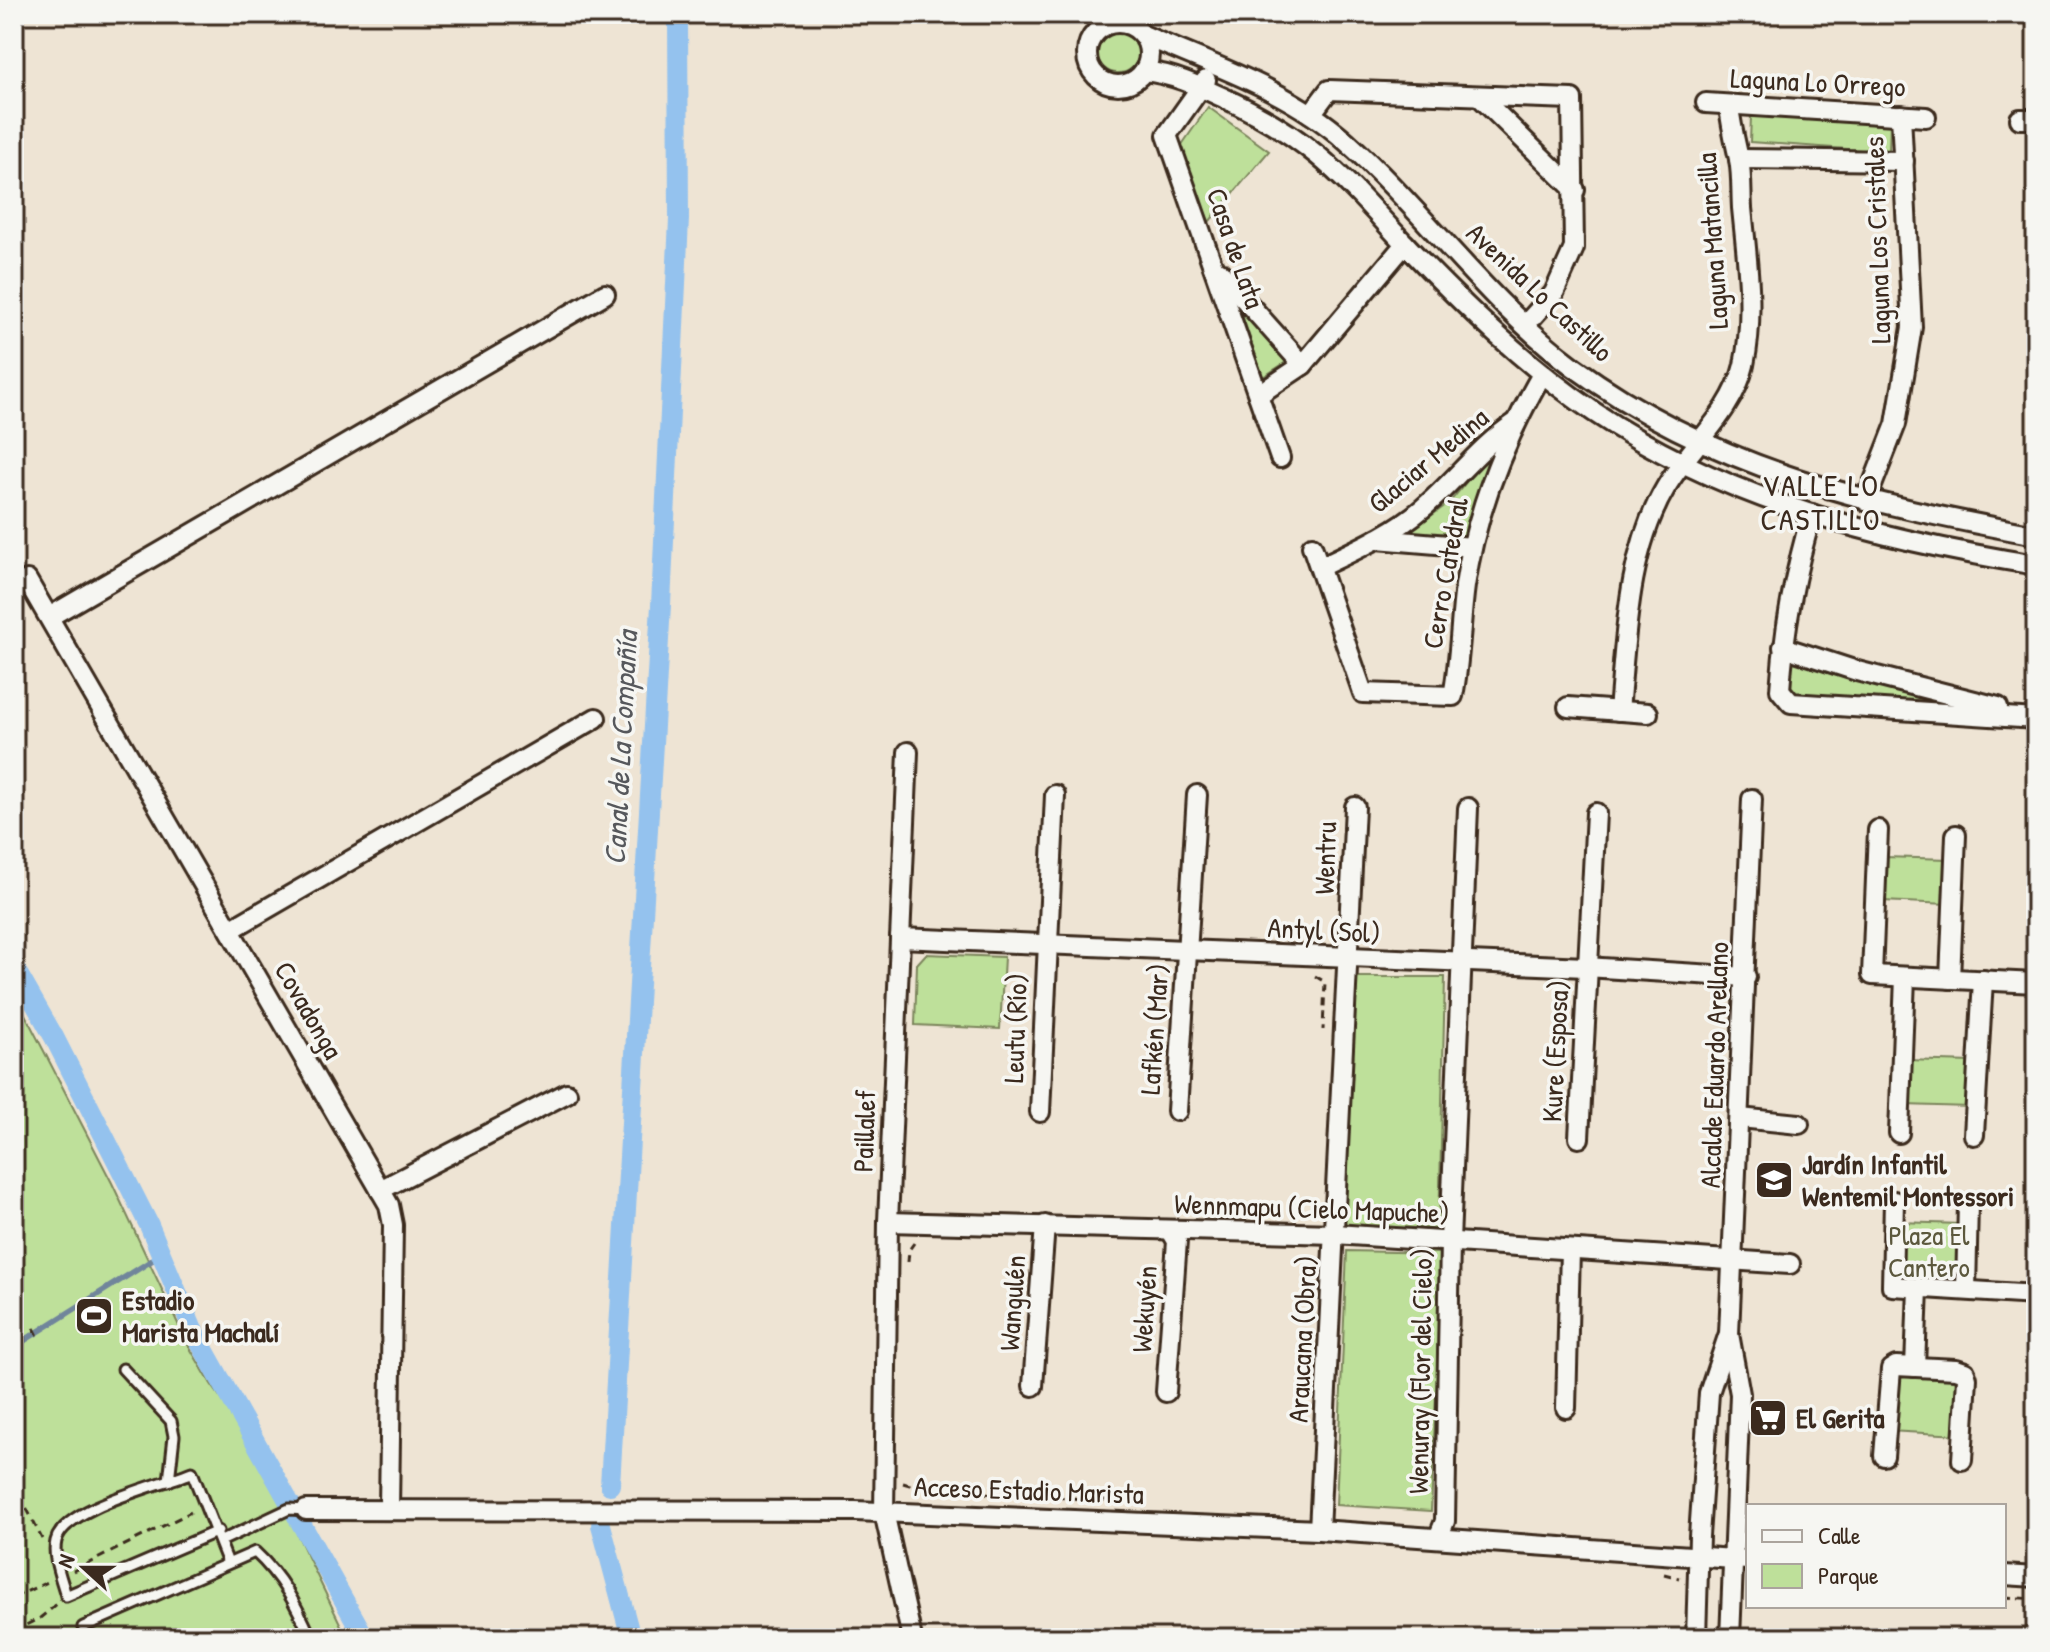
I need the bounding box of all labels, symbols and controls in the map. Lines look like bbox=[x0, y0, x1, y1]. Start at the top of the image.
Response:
street label: Laguna Lo Orrego bbox=[1729, 58, 1907, 106]
street label: Laguna Los Cristales bbox=[1854, 136, 1900, 344]
street label: Laguna Matancilla bbox=[1687, 152, 1737, 330]
street label: Casa de Lata bbox=[1198, 183, 1274, 313]
street label: Avenida Lo Castillo bbox=[1458, 214, 1622, 370]
street label: Glaciar Medina bbox=[1360, 399, 1496, 521]
district label: VALLE LO CASTILLO bbox=[1761, 465, 1881, 539]
street label: Cerro Catedral bbox=[1413, 494, 1477, 652]
water label: Canal de La Compañía bbox=[594, 627, 647, 866]
street label: Wentru bbox=[1305, 821, 1345, 895]
street label: Antyl (Sol) bbox=[1267, 908, 1381, 952]
street label: Alcalde Eduardo Arellano bbox=[1691, 941, 1737, 1189]
street label: Covadonga bbox=[266, 954, 352, 1066]
street label: Lafkén (Mar) bbox=[1130, 962, 1178, 1096]
street label: Leutu (Río) bbox=[994, 972, 1036, 1084]
street label: Kure (Esposa) bbox=[1532, 979, 1578, 1123]
street label: Paillalef bbox=[844, 1089, 884, 1173]
place label: Jardín Infantil Wentemil Montessori bbox=[1802, 1145, 2014, 1215]
school or university icon: Jardín Infantil Wentemil Montessori bbox=[1753, 1159, 1795, 1201]
street label: Wennmapu (Cielo Mapuche) bbox=[1174, 1184, 1450, 1232]
park label: Plaza El Cantero bbox=[1888, 1216, 1970, 1286]
street label: Wenuray (Flor del Cielo) bbox=[1399, 1248, 1441, 1494]
street label: Wangulén bbox=[990, 1254, 1034, 1352]
street label: Araucana (Obra) bbox=[1279, 1255, 1325, 1423]
street label: Wekuyén bbox=[1122, 1264, 1166, 1354]
place label: Estadio Marista Machalí bbox=[122, 1281, 279, 1351]
sports icon: Estadio Marista Machalí bbox=[73, 1295, 115, 1337]
supermarket icon: El Gerita bbox=[1747, 1397, 1789, 1439]
place label: El Gerita bbox=[1796, 1399, 1885, 1437]
street label: Acceso Estadio Marista bbox=[914, 1467, 1145, 1513]
legend bbox=[1746, 1504, 2006, 1608]
text: Calle bbox=[1818, 1519, 1861, 1551]
north arrow bbox=[44, 1528, 124, 1608]
text: N bbox=[49, 1550, 82, 1572]
text: Parque bbox=[1818, 1559, 1879, 1591]

